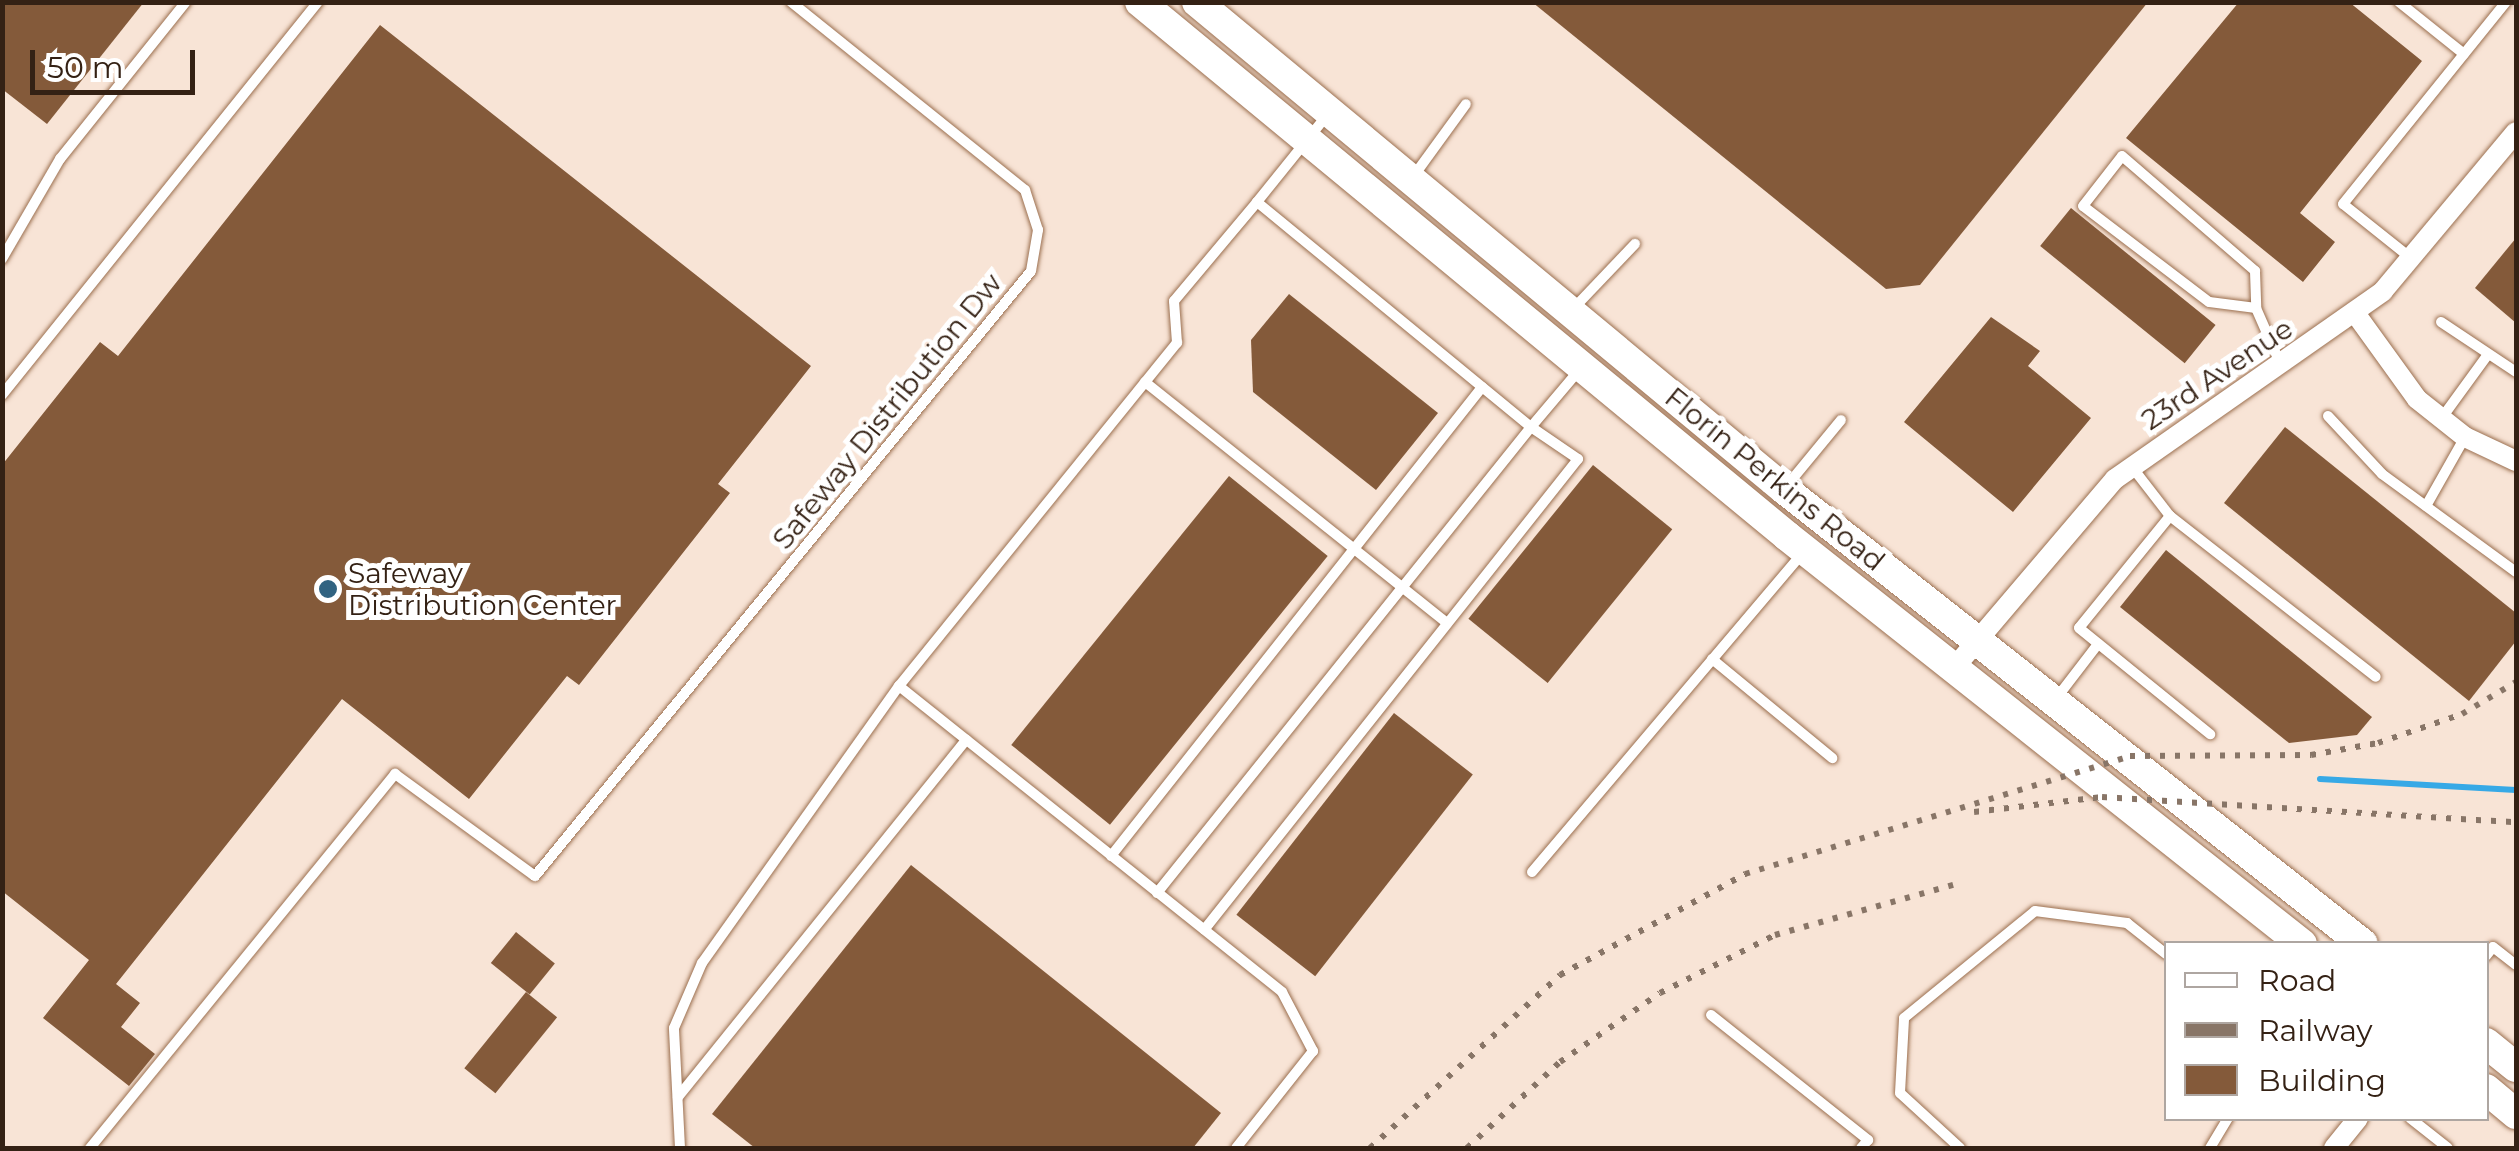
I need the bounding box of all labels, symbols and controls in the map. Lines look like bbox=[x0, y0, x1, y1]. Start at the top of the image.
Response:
scale bar bbox=[35, 30, 200, 92]
text: 50 m bbox=[47, 49, 124, 86]
street label: Safeway Distribution Dw bbox=[765, 266, 1009, 556]
street label: 23rd Avenue bbox=[2135, 311, 2299, 437]
street label: Florin Perkins Road bbox=[1658, 380, 1892, 578]
place label: Safeway Distribution Center bbox=[348, 556, 617, 622]
marker: Safeway Distribution Center bbox=[317, 578, 339, 600]
legend bbox=[2164, 941, 2489, 1121]
text: Road bbox=[2258, 962, 2336, 999]
text: Railway bbox=[2258, 1012, 2373, 1049]
text: Building bbox=[2258, 1062, 2386, 1099]

